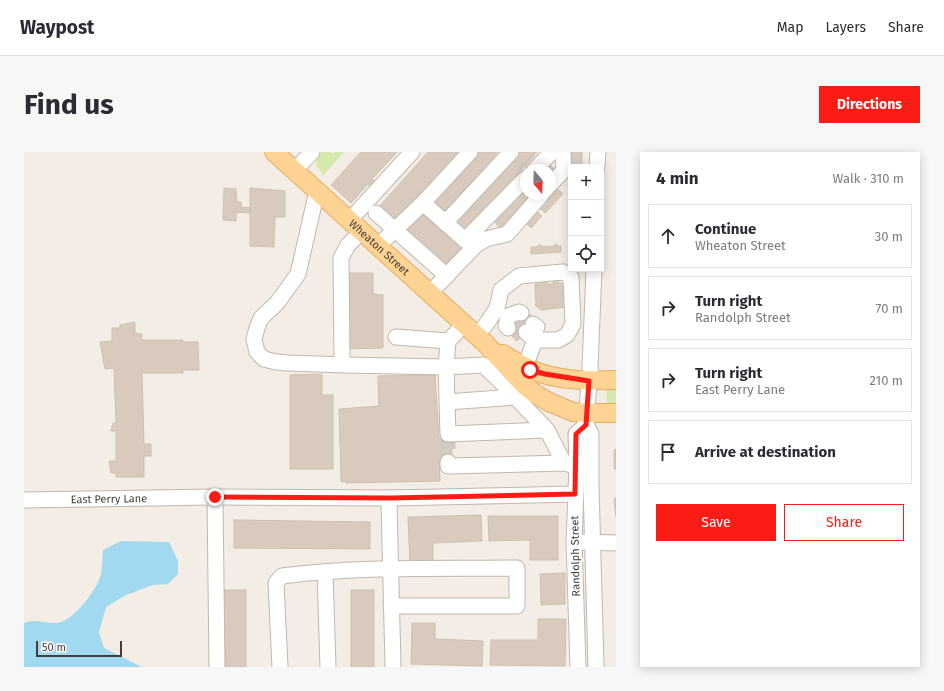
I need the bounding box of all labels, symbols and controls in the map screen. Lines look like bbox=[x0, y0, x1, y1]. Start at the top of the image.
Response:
text: Waypost bbox=[20, 16, 94, 39]
text: Map bbox=[777, 19, 803, 36]
text: Layers bbox=[825, 19, 866, 36]
text: Share bbox=[888, 19, 924, 36]
button: Directions bbox=[819, 86, 920, 123]
text: Find us bbox=[24, 88, 114, 121]
north arrow bbox=[520, 164, 556, 200]
map controls bbox=[568, 164, 604, 272]
button: + bbox=[568, 164, 604, 200]
text: 4 min bbox=[656, 168, 699, 189]
text: Walk · 310 m bbox=[833, 171, 904, 186]
button: − bbox=[568, 200, 604, 236]
street label: Wheaton Street bbox=[346, 217, 412, 278]
text: Continue bbox=[695, 220, 756, 238]
icon: ahead bbox=[657, 225, 679, 247]
text: 30 m bbox=[875, 229, 903, 244]
button: locate bbox=[568, 236, 604, 272]
text: Wheaton Street bbox=[695, 238, 786, 253]
text: Turn right bbox=[695, 292, 762, 310]
icon: right bbox=[657, 297, 679, 319]
text: 70 m bbox=[876, 301, 903, 316]
text: Randolph Street bbox=[695, 310, 791, 325]
route start bbox=[521, 361, 539, 379]
text: Turn right bbox=[695, 364, 762, 382]
icon: right bbox=[657, 369, 679, 391]
text: 210 m bbox=[869, 373, 903, 388]
text: East Perry Lane bbox=[695, 382, 785, 397]
icon: arrive bbox=[657, 441, 679, 463]
text: Arrive at destination bbox=[695, 443, 836, 461]
route end bbox=[206, 488, 224, 506]
street label: East Perry Lane bbox=[71, 492, 147, 506]
button: Save bbox=[656, 504, 776, 541]
button: Share bbox=[784, 504, 904, 541]
street label: Randolph Street bbox=[568, 515, 583, 597]
scale bar bbox=[36, 639, 122, 658]
text: 50 m bbox=[42, 641, 66, 654]

